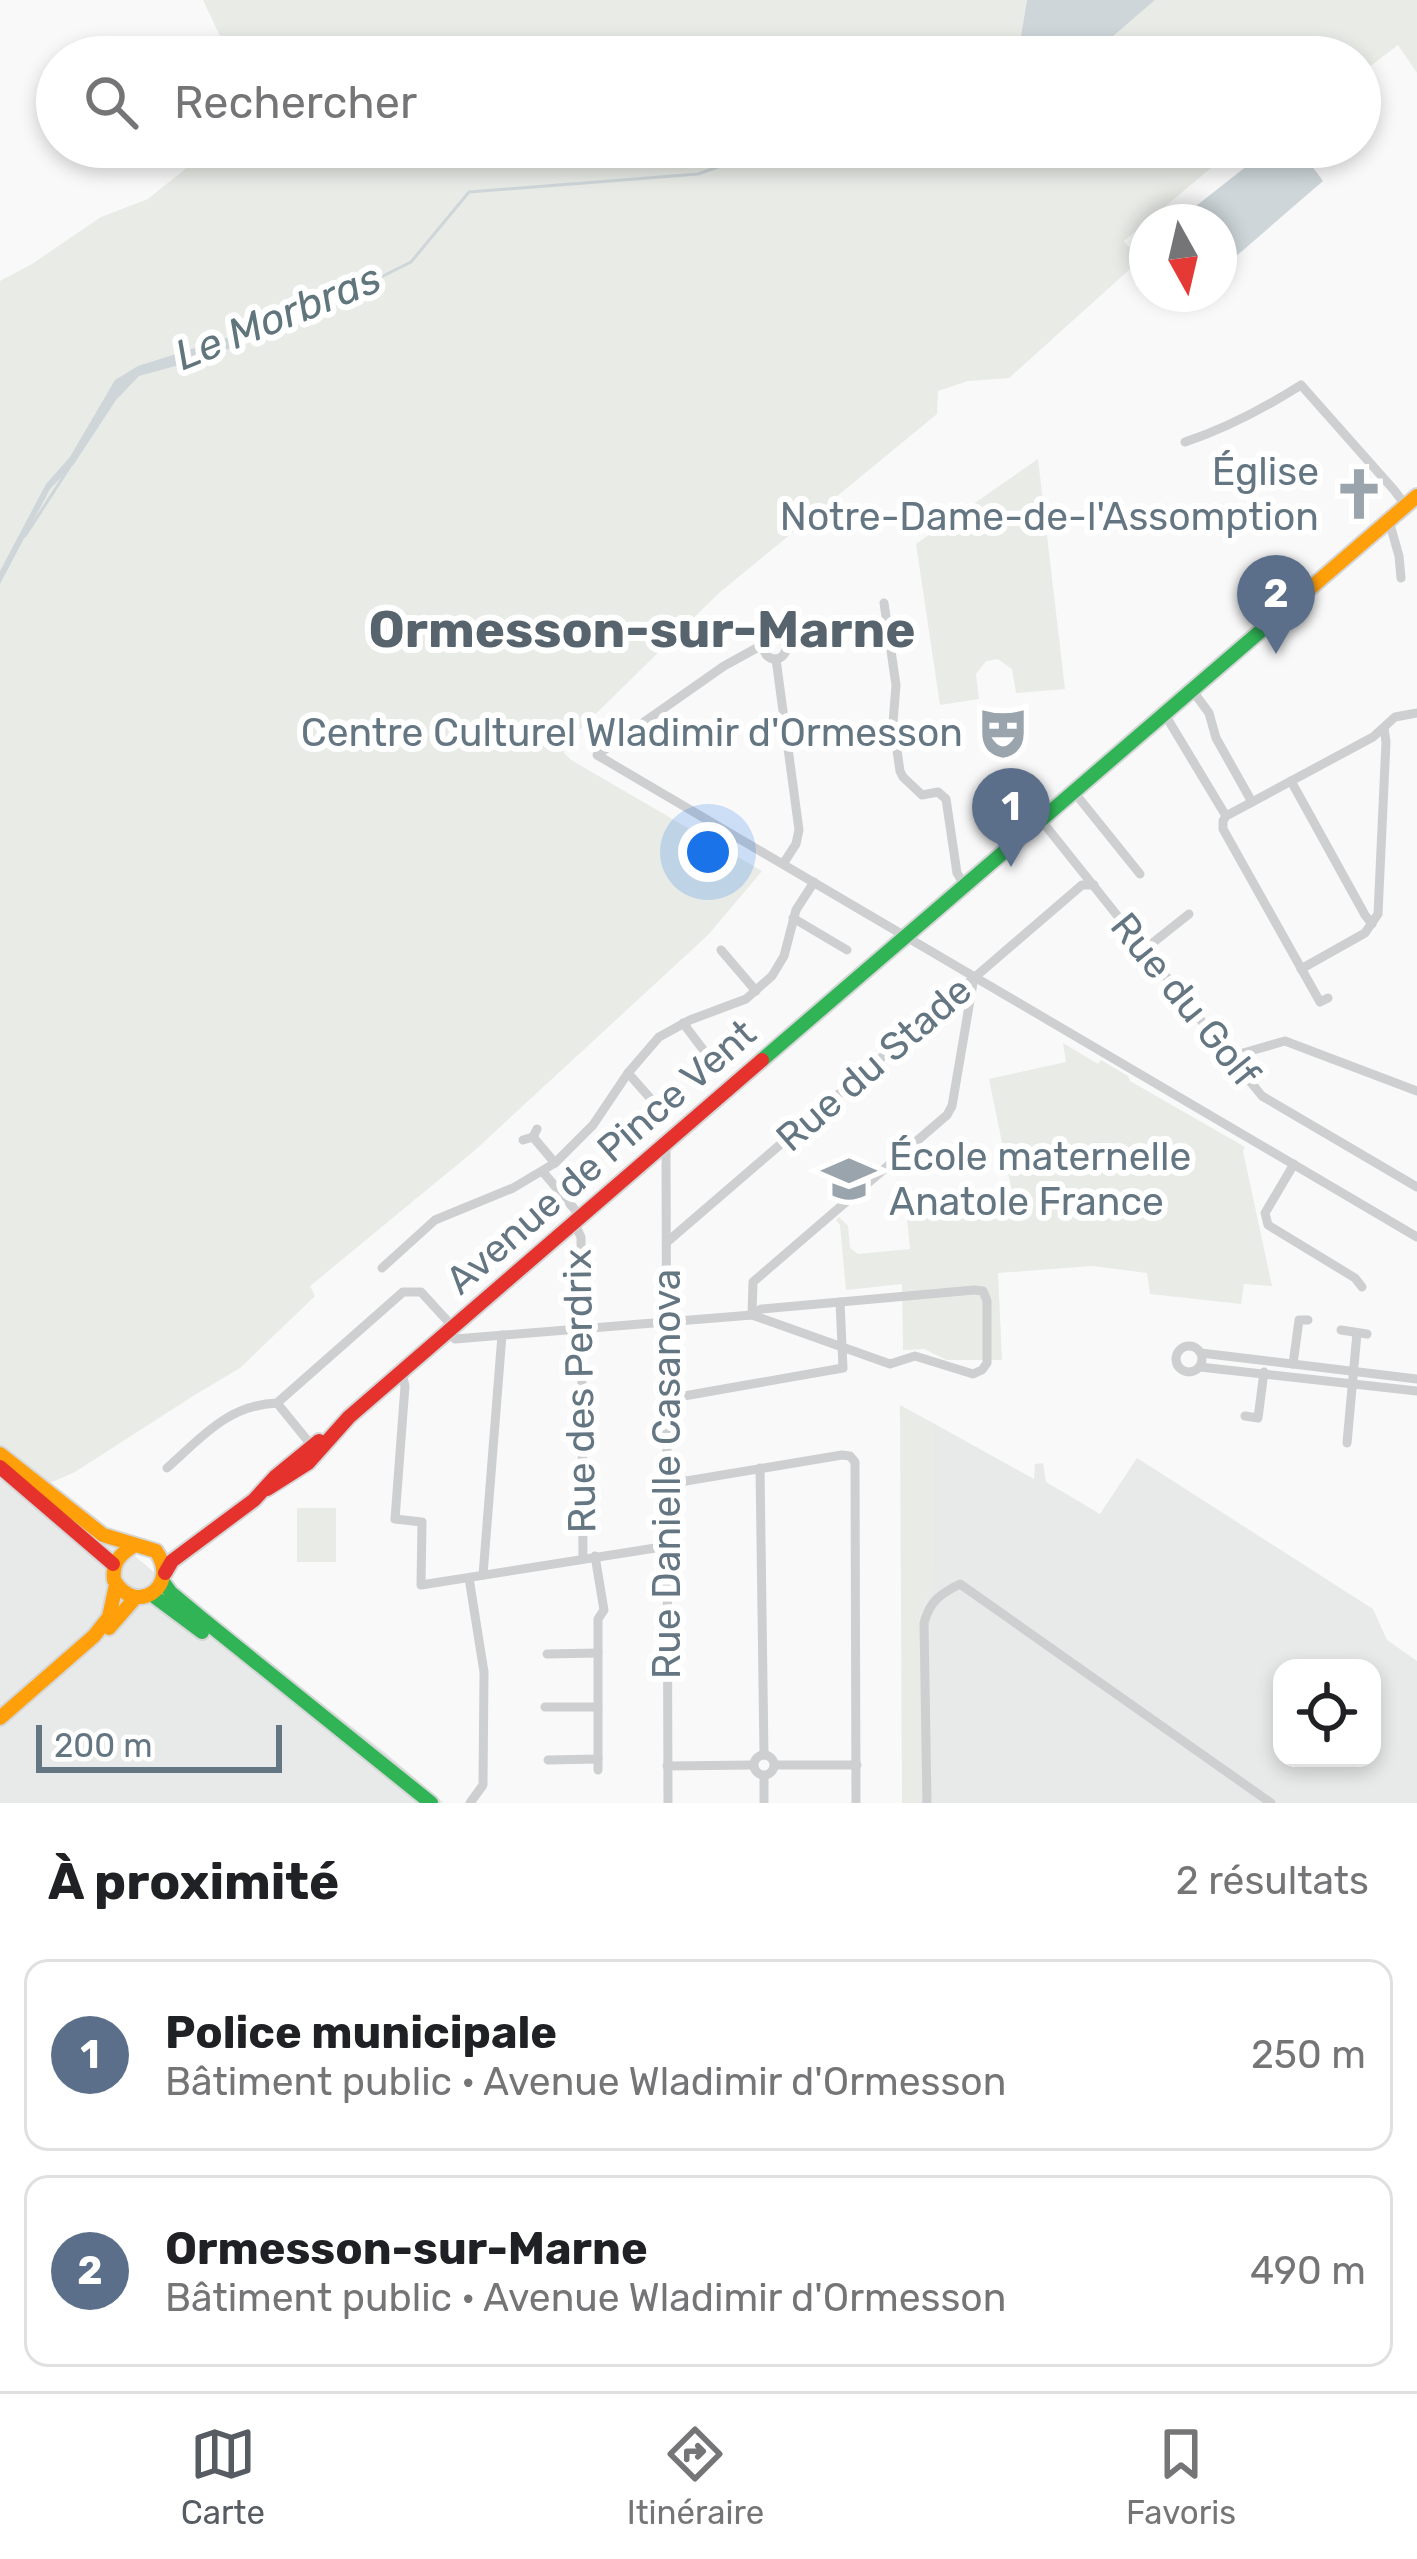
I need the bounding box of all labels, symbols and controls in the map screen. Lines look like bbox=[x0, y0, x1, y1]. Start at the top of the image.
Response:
search box bbox=[36, 36, 1381, 168]
icon: search bbox=[78, 69, 144, 135]
text: Rechercher bbox=[174, 76, 417, 129]
north arrow bbox=[1129, 204, 1237, 312]
water label: Le Morbras bbox=[168, 253, 388, 381]
place label: Église Notre-Dame-de-l'Assomption bbox=[780, 449, 1319, 540]
church icon: Église Notre-Dame-de-l'Assomption bbox=[1330, 465, 1388, 523]
pin: 2 bbox=[1237, 555, 1315, 654]
district label: Ormesson-sur-Marne bbox=[369, 599, 916, 660]
theatre icon: Centre Culturel Wladimir d'Ormesson bbox=[974, 704, 1032, 762]
place label: Centre Culturel Wladimir d'Ormesson bbox=[301, 710, 963, 756]
pin: 1 bbox=[972, 768, 1050, 867]
your location bbox=[678, 822, 738, 882]
street label: Rue du Golf bbox=[1101, 904, 1269, 1096]
street label: Rue du Stade bbox=[767, 967, 981, 1161]
street label: Avenue de Pince Vent bbox=[437, 1010, 765, 1304]
place label: École maternelle Anatole France bbox=[889, 1134, 1191, 1225]
school or university icon: École maternelle Anatole France bbox=[820, 1150, 878, 1208]
street label: Rue des Perdrix bbox=[555, 1248, 605, 1534]
street label: Rue Danielle Casanova bbox=[644, 1269, 690, 1679]
map controls bbox=[1273, 1659, 1381, 1767]
button: locate bbox=[1273, 1659, 1381, 1767]
scale bar bbox=[36, 1719, 282, 1772]
text: 200 m bbox=[54, 1726, 153, 1765]
text: À proximité bbox=[48, 1851, 339, 1912]
text: 2 résultats bbox=[1176, 1858, 1369, 1904]
text: Police municipale bbox=[165, 2006, 557, 2059]
text: 1 bbox=[80, 2032, 100, 2078]
text: 250 m bbox=[1251, 2032, 1366, 2078]
text: Bâtiment public · Avenue Wladimir d'Ormesson bbox=[165, 2059, 1006, 2105]
text: Ormesson-sur-Marne bbox=[165, 2222, 648, 2275]
text: 2 bbox=[77, 2248, 103, 2294]
text: 490 m bbox=[1250, 2248, 1366, 2294]
text: Bâtiment public · Avenue Wladimir d'Ormesson bbox=[165, 2275, 1006, 2321]
tab: Carte bbox=[181, 2421, 265, 2532]
tab: Itinéraire bbox=[627, 2421, 764, 2532]
tab: Favoris bbox=[1126, 2421, 1236, 2532]

